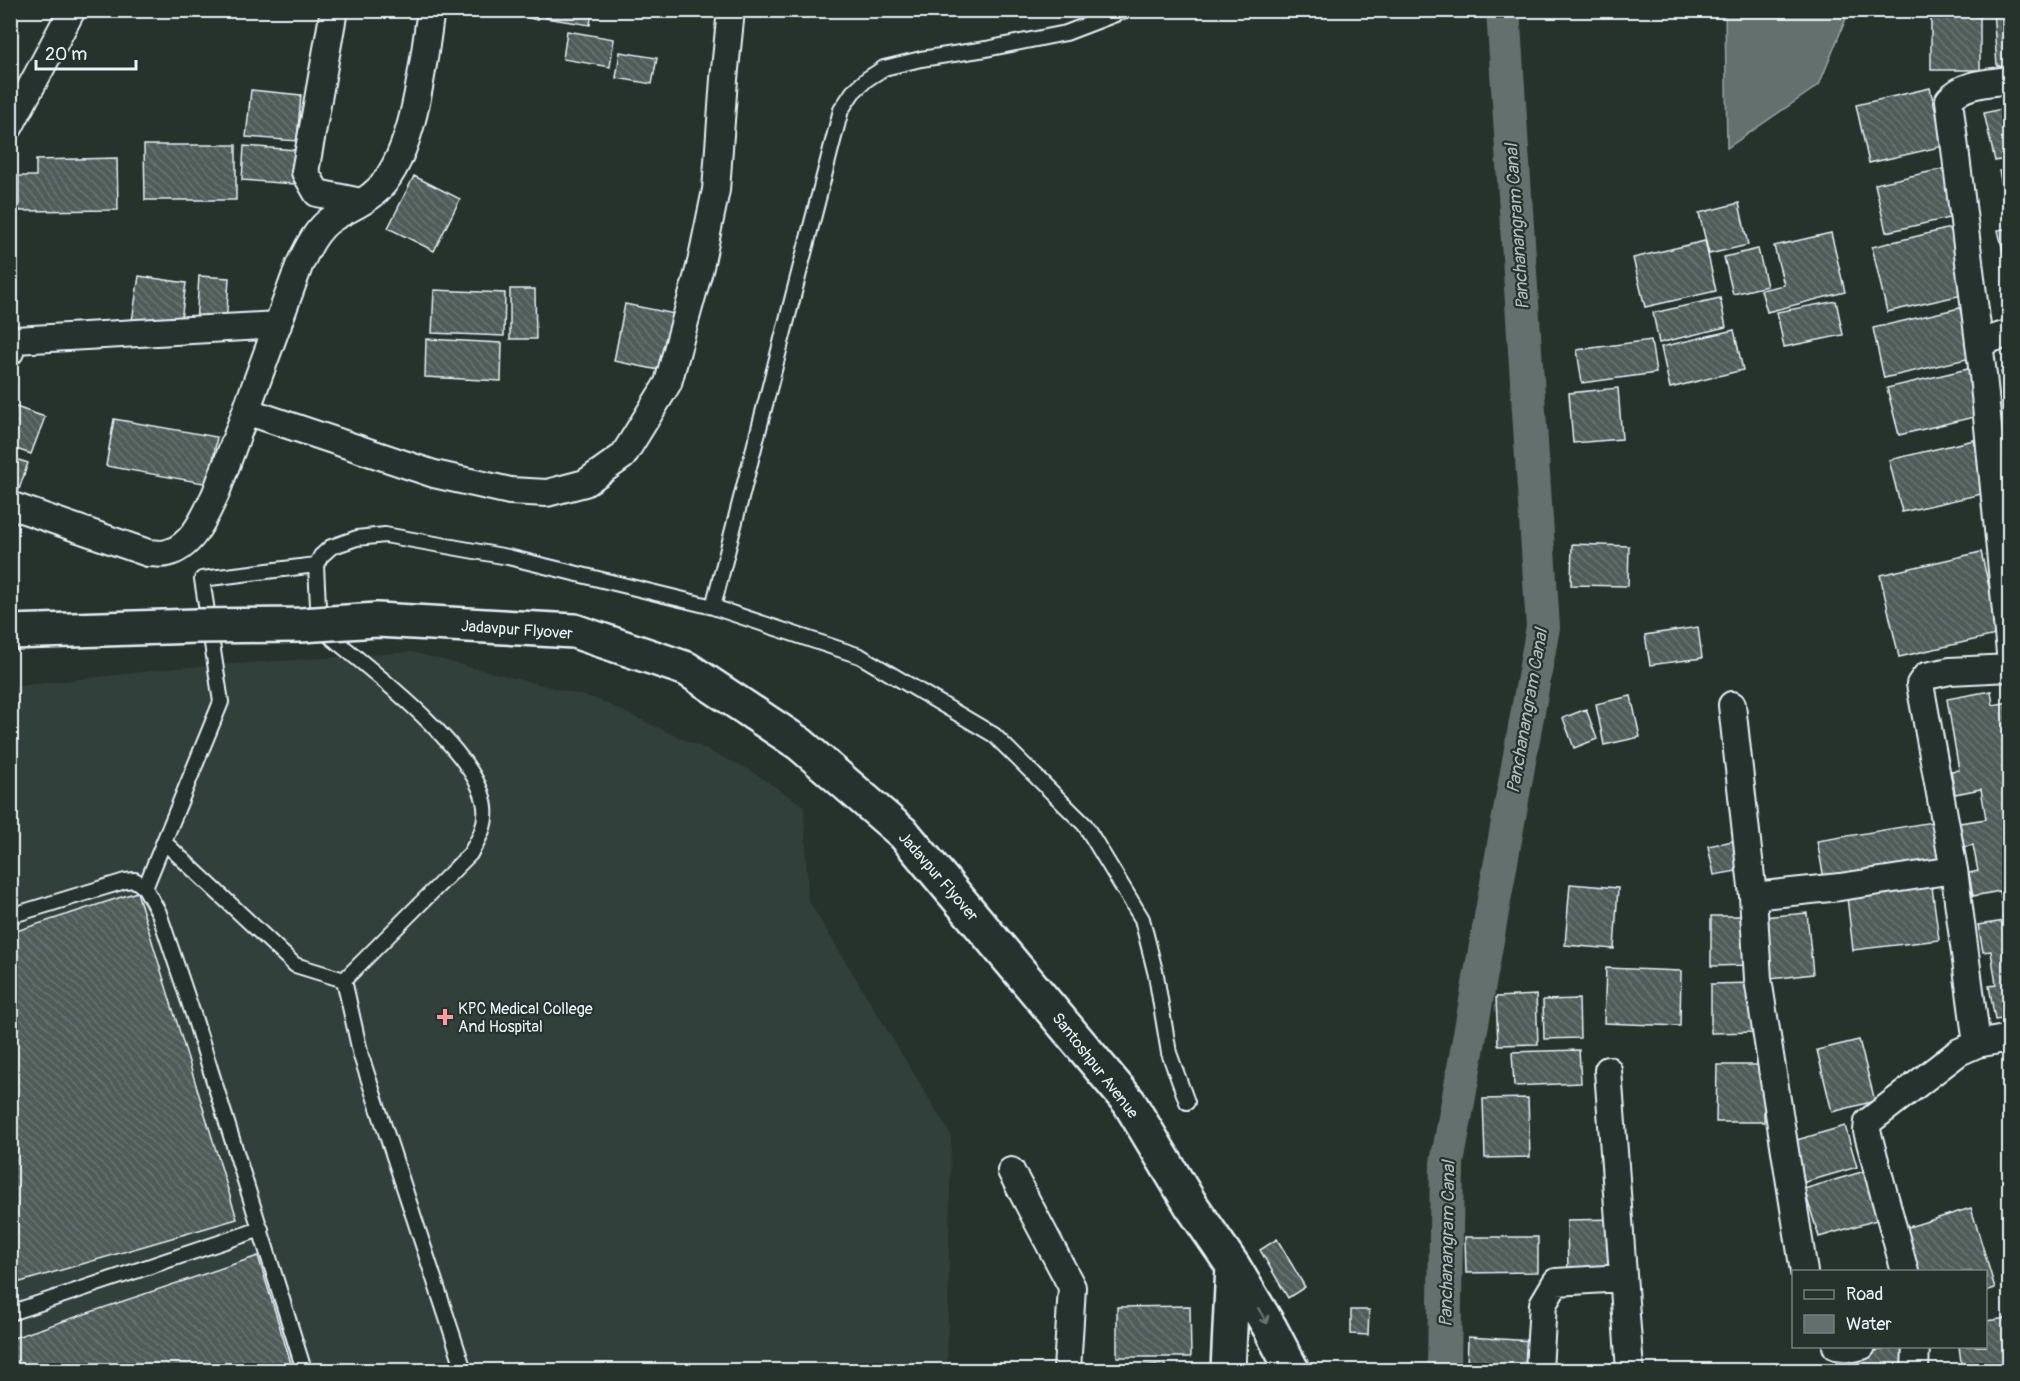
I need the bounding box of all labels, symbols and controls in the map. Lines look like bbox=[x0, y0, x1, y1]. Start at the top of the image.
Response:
scale bar bbox=[36, 33, 136, 71]
text: 20 m bbox=[45, 43, 87, 66]
water label: Panchanangram Canal bbox=[1500, 141, 1535, 311]
street label: Jadavpur Flyover bbox=[460, 616, 574, 644]
water label: Panchanangram Canal bbox=[1502, 625, 1554, 795]
street label: Jadavpur Flyover bbox=[894, 828, 983, 926]
place label: KPC Medical College And Hospital bbox=[458, 999, 593, 1037]
marker: KPC Medical College And Hospital bbox=[436, 1008, 454, 1026]
street label: Santoshpur Avenue bbox=[1048, 1009, 1143, 1123]
water label: Panchanangram Canal bbox=[1435, 1159, 1460, 1327]
legend bbox=[1792, 1270, 1987, 1348]
text: Road bbox=[1846, 1283, 1883, 1306]
one-way arrow bbox=[1257, 1307, 1269, 1324]
text: Water bbox=[1846, 1313, 1892, 1336]

